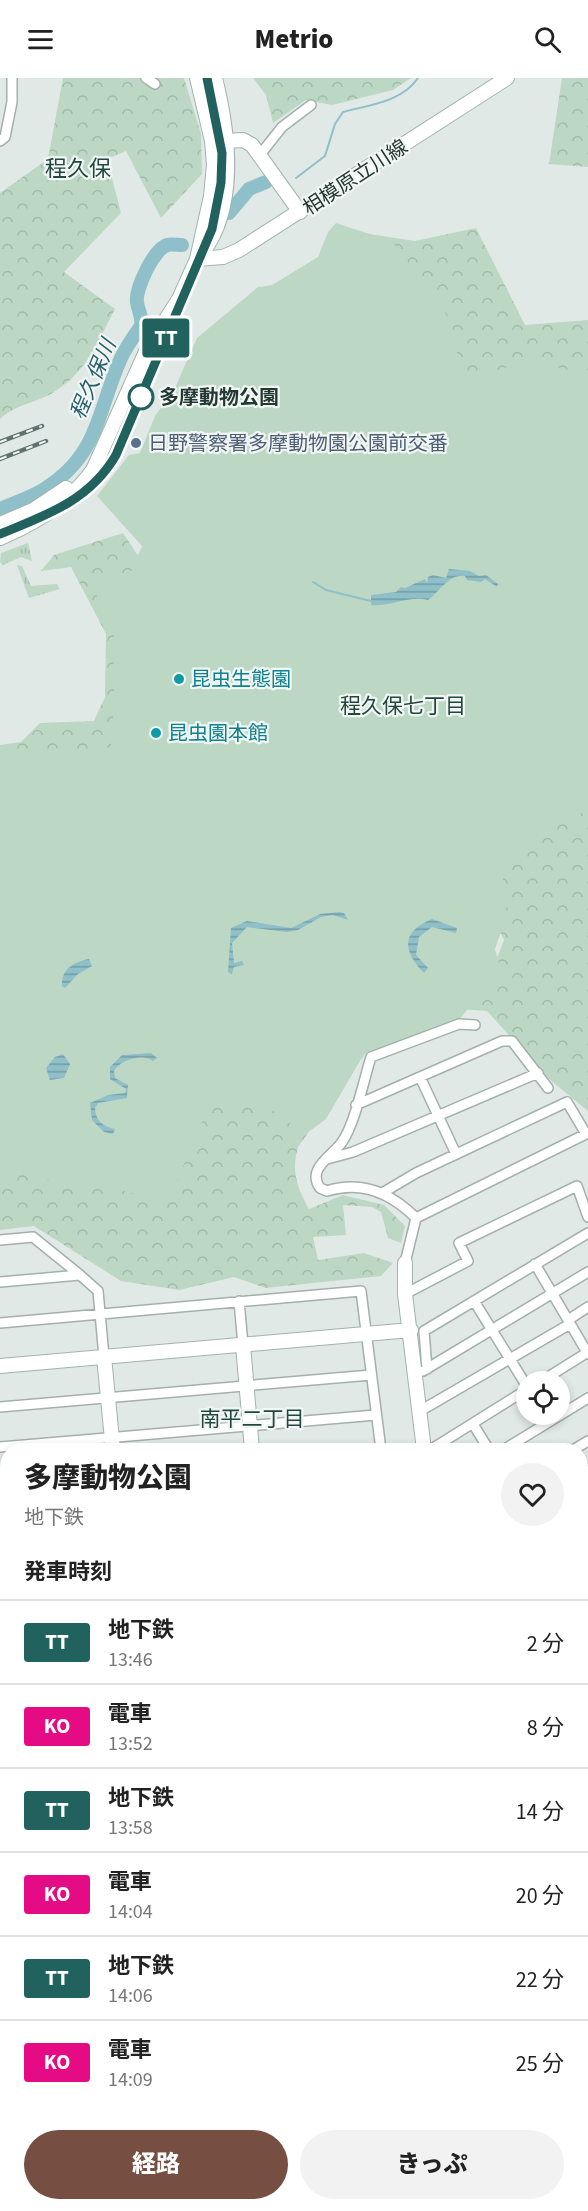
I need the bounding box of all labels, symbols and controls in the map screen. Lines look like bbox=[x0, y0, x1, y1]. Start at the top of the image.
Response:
text: Metrio bbox=[255, 20, 333, 59]
icon: menu bbox=[24, 23, 57, 56]
icon: search bbox=[531, 23, 564, 56]
street label: 相模原立川線 bbox=[298, 133, 413, 222]
district label: 程久保 bbox=[45, 153, 111, 185]
line badge: TT bbox=[139, 318, 193, 358]
text: TT bbox=[154, 323, 178, 353]
water label: 程久保川 bbox=[63, 333, 124, 424]
marker: 多摩動物公園 bbox=[128, 384, 154, 410]
place label: 多摩動物公園 bbox=[159, 384, 279, 412]
place label: 日野警察署多摩動物園公園前交番 bbox=[148, 430, 448, 458]
marker: 日野警察署多摩動物園公園前交番 bbox=[129, 436, 143, 450]
place label: 昆虫生態園 bbox=[191, 666, 291, 694]
marker: 昆虫生態園 bbox=[172, 672, 186, 686]
district label: 程久保七丁目 bbox=[340, 691, 466, 721]
place label: 昆虫園本館 bbox=[168, 720, 268, 748]
marker: 昆虫園本館 bbox=[149, 726, 163, 740]
map controls bbox=[516, 1371, 570, 1425]
button: locate bbox=[516, 1371, 570, 1425]
district label: 南平二丁目 bbox=[200, 1404, 305, 1434]
text: 多摩動物公園 bbox=[24, 1458, 192, 1498]
button: heart bbox=[501, 1463, 564, 1526]
text: 地下鉄 bbox=[24, 1504, 84, 1532]
text: 発車時刻 bbox=[24, 1556, 112, 1588]
text: 地下鉄 bbox=[108, 1614, 174, 1646]
text: TT bbox=[45, 1627, 69, 1657]
text: 2 分 bbox=[527, 1628, 564, 1660]
text: 13:46 bbox=[108, 1646, 153, 1674]
text: 電車 bbox=[108, 1698, 152, 1730]
text: KO bbox=[44, 1711, 70, 1741]
text: 8 分 bbox=[527, 1712, 564, 1744]
text: 13:52 bbox=[108, 1730, 153, 1758]
text: 地下鉄 bbox=[108, 1782, 174, 1814]
text: TT bbox=[45, 1795, 69, 1825]
text: 14 分 bbox=[516, 1796, 564, 1828]
text: 13:58 bbox=[108, 1814, 153, 1842]
text: 電車 bbox=[108, 1866, 152, 1898]
text: KO bbox=[44, 1879, 70, 1909]
text: 20 分 bbox=[516, 1880, 564, 1912]
text: 14:04 bbox=[108, 1898, 153, 1926]
text: 地下鉄 bbox=[108, 1950, 174, 1982]
text: TT bbox=[45, 1963, 69, 1993]
text: 22 分 bbox=[516, 1964, 564, 1996]
text: 14:06 bbox=[108, 1982, 153, 2010]
text: 電車 bbox=[108, 2034, 152, 2066]
text: KO bbox=[44, 2047, 70, 2077]
text: 25 分 bbox=[516, 2048, 564, 2080]
text: 14:09 bbox=[108, 2066, 153, 2094]
button: 経路 bbox=[24, 2130, 288, 2199]
button: きっぷ bbox=[300, 2130, 564, 2199]

